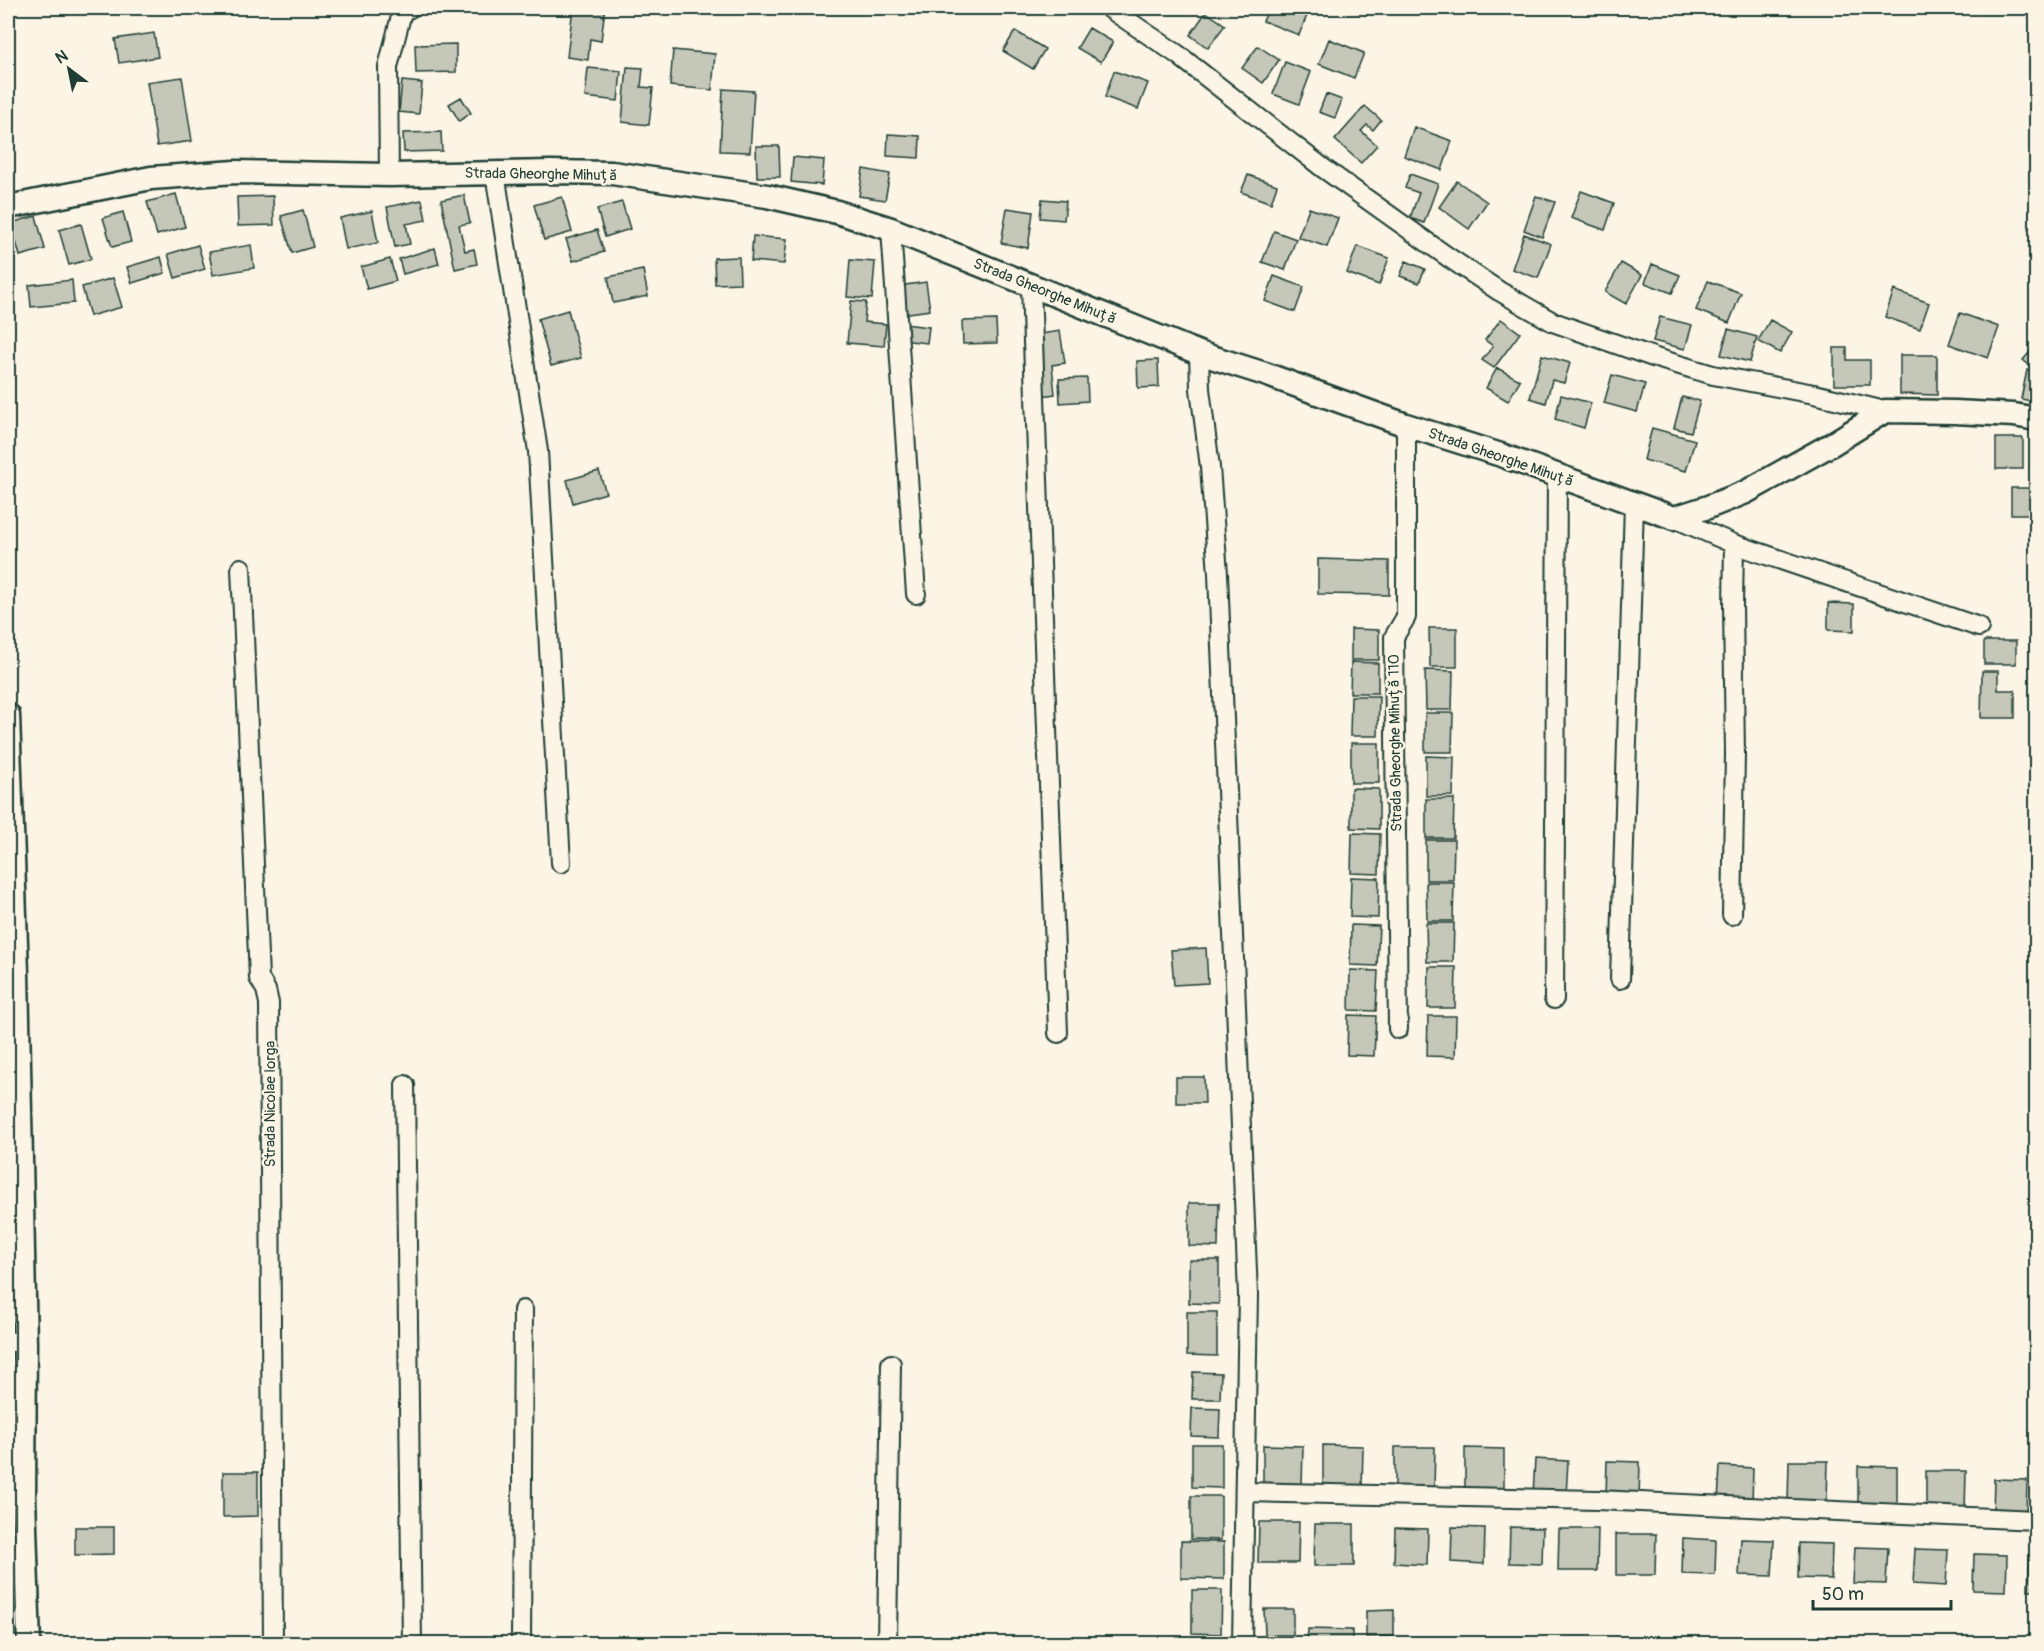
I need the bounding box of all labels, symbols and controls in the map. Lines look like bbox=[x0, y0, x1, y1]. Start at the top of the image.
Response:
north arrow bbox=[39, 39, 99, 99]
text: N bbox=[52, 46, 72, 68]
street label: Strada Gheorghe Mihuță bbox=[465, 164, 617, 185]
street label: Strada Gheorghe Mihuță bbox=[970, 254, 1119, 329]
street label: Strada Gheorghe Mihuță bbox=[1426, 424, 1576, 491]
street label: Strada Gheorghe Mihuță 110 bbox=[1384, 654, 1407, 832]
street label: Strada Nicolae Iorga bbox=[261, 1041, 280, 1167]
scale bar bbox=[1813, 1573, 1951, 1611]
text: 50 m bbox=[1822, 1583, 1864, 1606]

